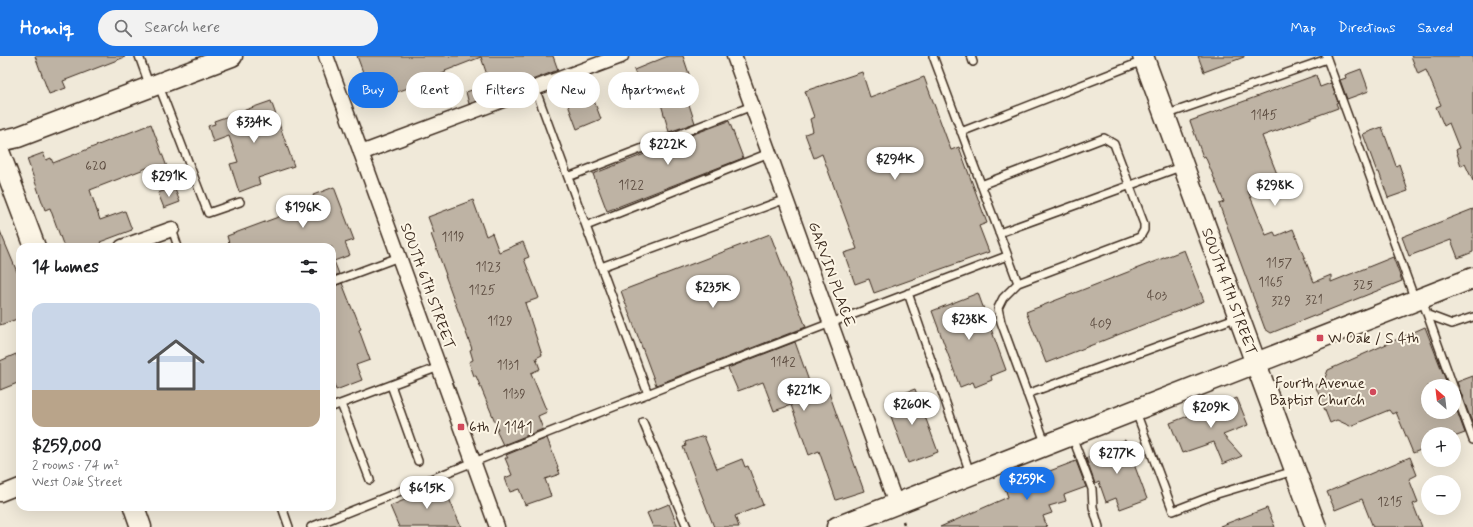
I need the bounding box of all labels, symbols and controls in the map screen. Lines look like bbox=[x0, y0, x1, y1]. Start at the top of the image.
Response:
search box bbox=[98, 10, 378, 46]
text: Homiq bbox=[20, 16, 74, 41]
icon: search bbox=[112, 17, 134, 39]
text: Search here bbox=[144, 18, 220, 38]
text: Map bbox=[1290, 19, 1316, 37]
text: Directions bbox=[1338, 19, 1396, 37]
text: Saved bbox=[1418, 19, 1453, 37]
chip: Buy bbox=[348, 72, 398, 108]
chip: Rent bbox=[406, 72, 464, 108]
chip: Filters bbox=[472, 72, 539, 108]
chip: New bbox=[547, 72, 600, 108]
chip: Apartment bbox=[608, 72, 699, 108]
house number: 1145 bbox=[1251, 107, 1278, 124]
pin: $334K bbox=[226, 110, 282, 144]
text: $334K bbox=[236, 114, 272, 131]
pin: $222K bbox=[640, 132, 696, 166]
text: $222K bbox=[649, 136, 687, 153]
pin: $294K bbox=[867, 147, 923, 181]
text: $294K bbox=[876, 151, 914, 168]
house number: 620 bbox=[85, 158, 107, 175]
pin: $291K bbox=[141, 164, 197, 198]
text: $291K bbox=[151, 168, 187, 185]
pin: $298K bbox=[1247, 173, 1303, 207]
house number: 1122 bbox=[618, 177, 644, 194]
text: $298K bbox=[1256, 177, 1294, 194]
pin: $196K bbox=[275, 195, 331, 229]
text: $196K bbox=[285, 199, 321, 216]
street label: GARVIN PLACE bbox=[803, 219, 859, 330]
street label: SOUTH 6TH STREET bbox=[395, 220, 459, 352]
street label: SOUTH 4TH STREET bbox=[1196, 226, 1261, 358]
house number: 1119 bbox=[442, 229, 464, 246]
house number: 1157 bbox=[1266, 255, 1292, 272]
text: 14 homes bbox=[32, 256, 99, 278]
icon: filters bbox=[298, 256, 320, 278]
house number: 1123 bbox=[475, 259, 501, 276]
house number: 1165 bbox=[1258, 274, 1284, 291]
pin: $235K bbox=[685, 275, 741, 309]
house number: 325 bbox=[1353, 277, 1373, 294]
text: $235K bbox=[695, 279, 731, 296]
house number: 1125 bbox=[469, 282, 496, 299]
house number: 403 bbox=[1147, 288, 1168, 305]
house number: 321 bbox=[1305, 292, 1323, 309]
house number: 329 bbox=[1271, 293, 1291, 310]
pin: $238K bbox=[941, 307, 997, 341]
text: $238K bbox=[951, 311, 987, 328]
house number: 1129 bbox=[487, 313, 513, 330]
house number: 409 bbox=[1090, 316, 1112, 333]
icon: home bbox=[140, 329, 212, 401]
place label: W Oak / S 4th bbox=[1328, 329, 1419, 349]
marker: W Oak / S 4th bbox=[1315, 333, 1325, 343]
house number: 1142 bbox=[770, 354, 796, 371]
house number: 1131 bbox=[497, 357, 519, 374]
place label: Fourth Avenue Baptist Church bbox=[1270, 374, 1365, 411]
pin: $221K bbox=[776, 378, 832, 412]
north arrow bbox=[1421, 379, 1461, 419]
map controls bbox=[1421, 379, 1461, 515]
text: $221K bbox=[786, 382, 822, 399]
house number: 1139 bbox=[502, 386, 526, 403]
marker: Fourth Avenue Baptist Church bbox=[1368, 387, 1378, 397]
pin: $260K bbox=[884, 392, 940, 426]
pin: $209K bbox=[1183, 395, 1239, 429]
text: $260K bbox=[893, 396, 931, 413]
text: $209K bbox=[1192, 399, 1230, 416]
place label: 6th / 1141 bbox=[469, 418, 533, 438]
marker: 6th / 1141 bbox=[456, 422, 466, 432]
button: + bbox=[1421, 427, 1461, 467]
text: $259,000 bbox=[32, 435, 101, 457]
pin: $277K bbox=[1089, 441, 1145, 475]
text: $277K bbox=[1099, 445, 1136, 462]
text: 2 rooms · 74 m² bbox=[32, 457, 119, 474]
pin: $259K bbox=[999, 467, 1055, 501]
text: $259K bbox=[1009, 471, 1045, 488]
text: West Oak Street bbox=[32, 474, 122, 491]
button: − bbox=[1421, 475, 1461, 515]
pin: $615K bbox=[399, 476, 455, 510]
text: $615K bbox=[409, 480, 445, 497]
house number: 1215 bbox=[1377, 494, 1403, 511]

